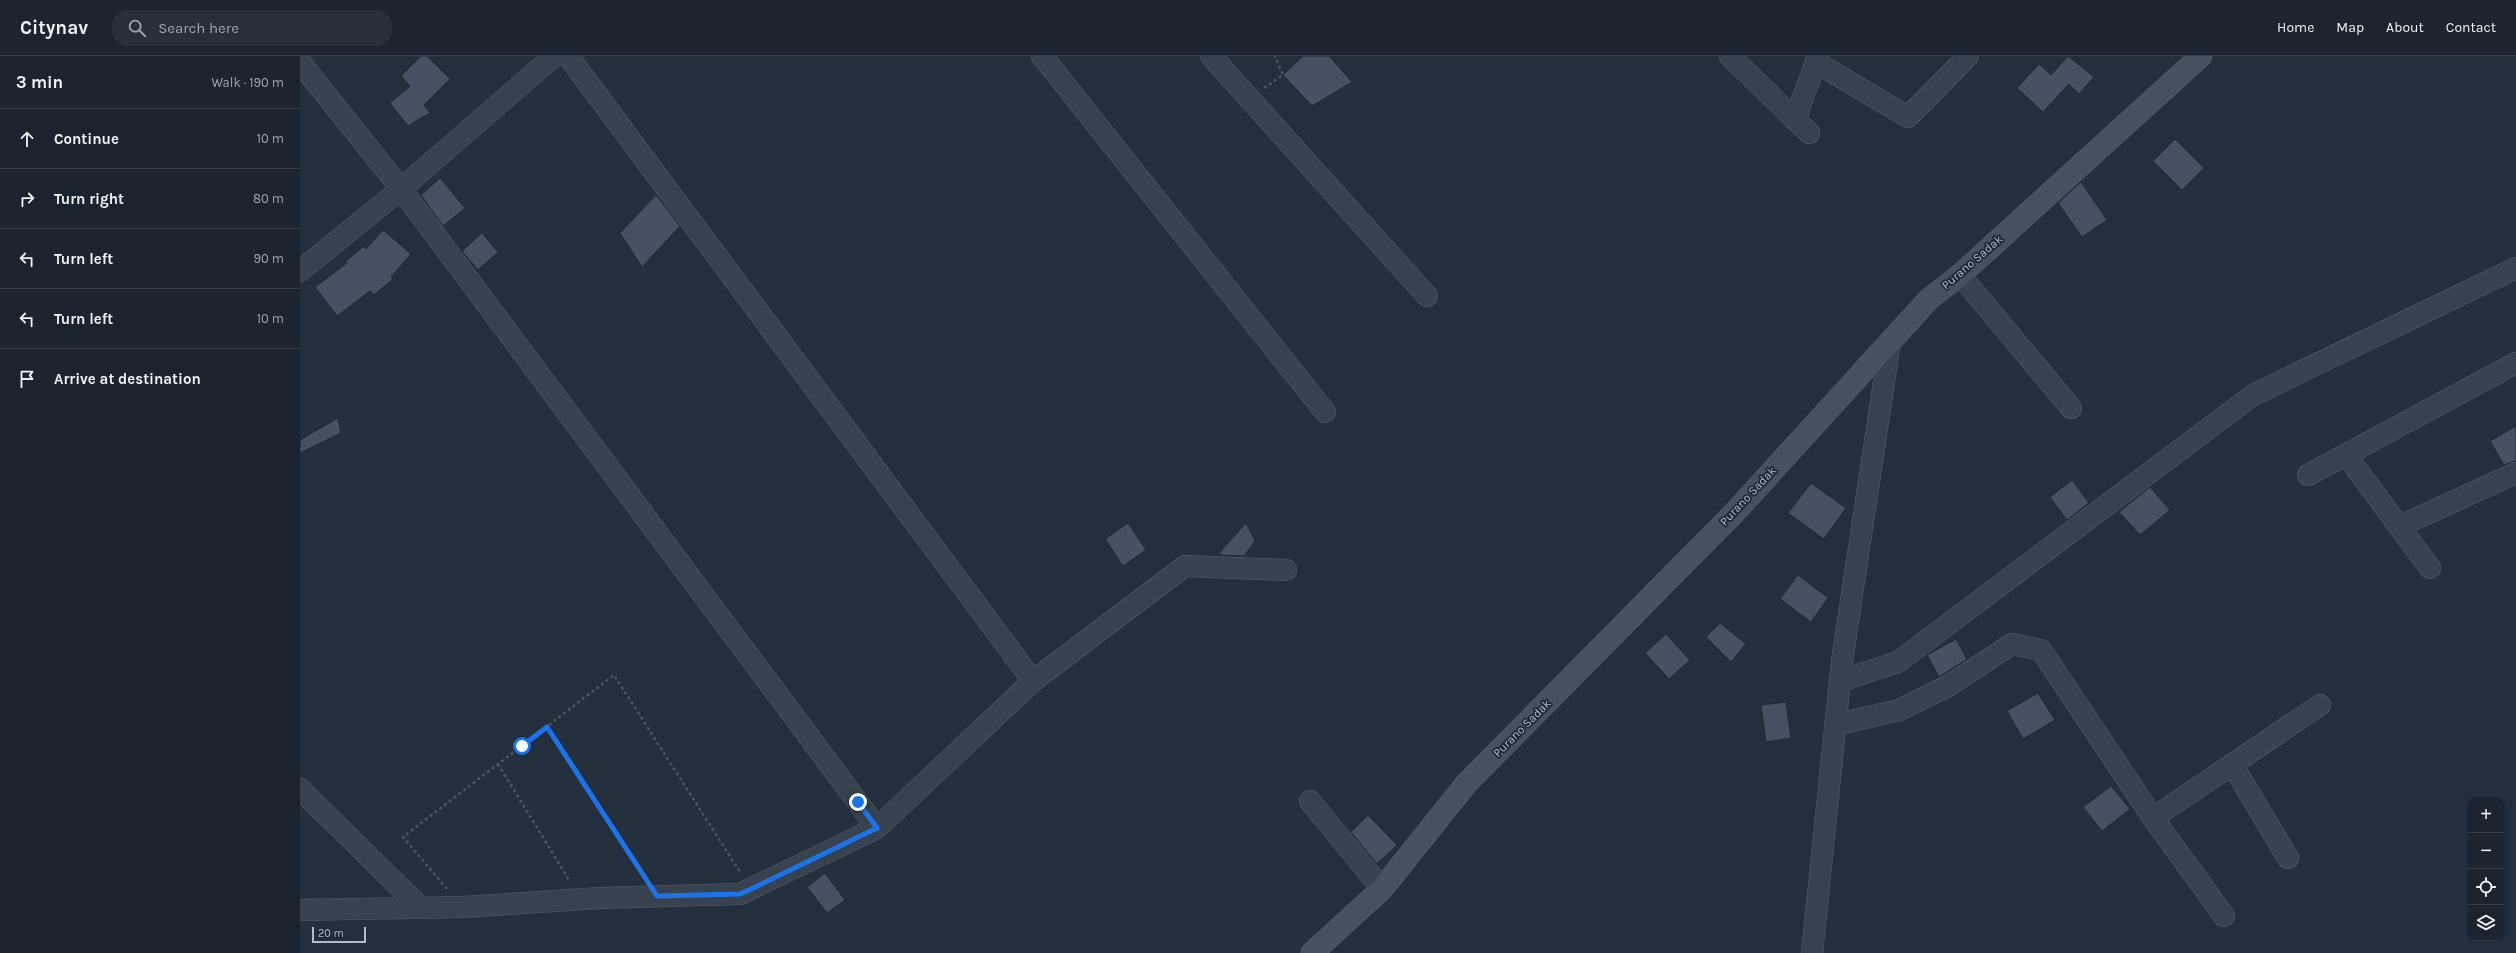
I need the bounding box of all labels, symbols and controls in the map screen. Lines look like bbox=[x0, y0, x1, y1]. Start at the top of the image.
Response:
search box bbox=[112, 10, 392, 46]
text: Citynav bbox=[20, 17, 88, 39]
icon: search bbox=[126, 17, 148, 39]
text: Search here bbox=[158, 19, 239, 37]
text: Home bbox=[2277, 19, 2314, 36]
text: Map bbox=[2336, 19, 2364, 36]
text: About bbox=[2386, 19, 2424, 36]
text: Contact bbox=[2446, 19, 2496, 36]
text: 3 min bbox=[16, 72, 63, 92]
text: Walk · 190 m bbox=[211, 75, 284, 90]
icon: ahead bbox=[16, 128, 38, 150]
text: Continue bbox=[54, 130, 119, 148]
text: 10 m bbox=[257, 131, 284, 146]
icon: right bbox=[16, 188, 38, 210]
text: Turn right bbox=[54, 190, 124, 208]
text: 80 m bbox=[253, 191, 284, 206]
street label: Purano Sadak bbox=[1939, 232, 2005, 292]
icon: left bbox=[16, 248, 38, 270]
text: Turn left bbox=[54, 250, 113, 268]
text: 90 m bbox=[253, 251, 284, 266]
icon: left bbox=[16, 308, 38, 330]
text: Turn left bbox=[54, 310, 113, 328]
text: 10 m bbox=[257, 311, 284, 326]
icon: arrive bbox=[16, 368, 38, 390]
text: Arrive at destination bbox=[54, 370, 201, 388]
street label: Purano Sadak bbox=[1717, 463, 1779, 529]
street label: Purano Sadak bbox=[1490, 696, 1554, 760]
route start bbox=[513, 737, 531, 755]
route end bbox=[849, 793, 867, 811]
map controls bbox=[2468, 797, 2504, 941]
button: + bbox=[2468, 797, 2504, 833]
button: − bbox=[2468, 833, 2504, 869]
button: locate bbox=[2468, 869, 2504, 905]
button: layers bbox=[2468, 905, 2504, 941]
scale bar bbox=[312, 925, 366, 944]
text: 20 m bbox=[318, 927, 344, 940]

